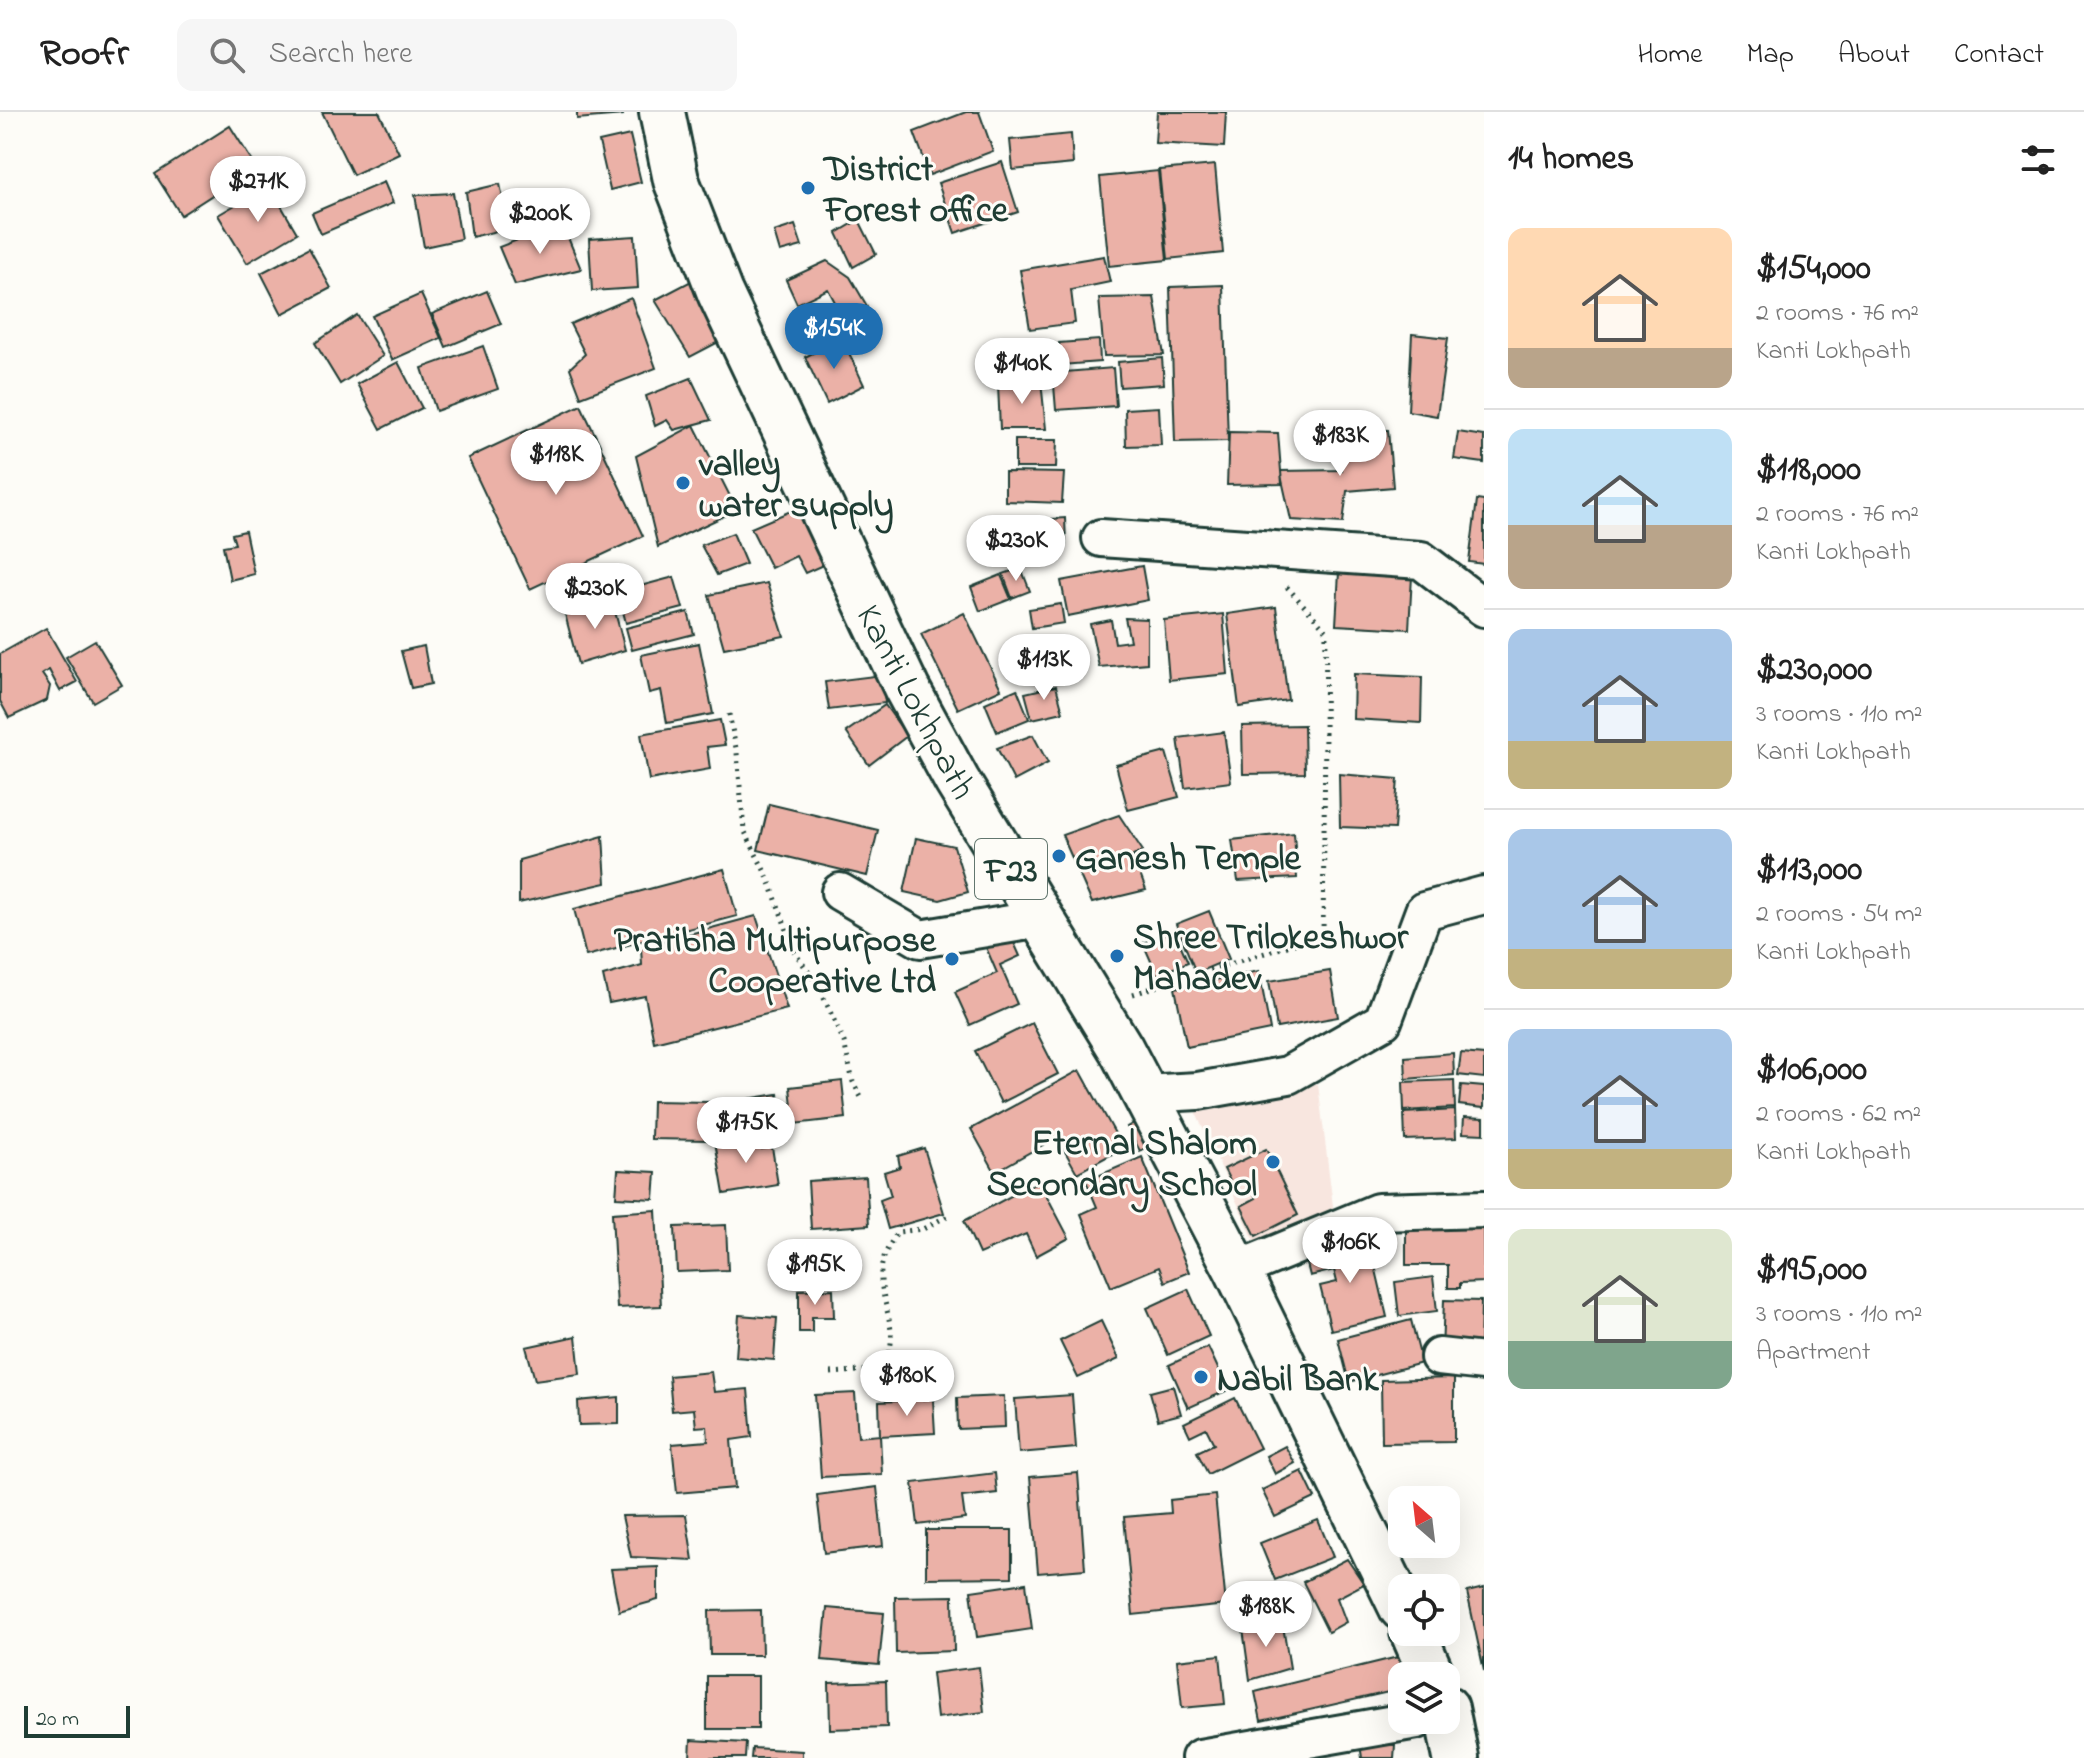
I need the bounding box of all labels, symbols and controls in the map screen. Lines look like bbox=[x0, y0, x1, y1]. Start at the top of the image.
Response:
search box bbox=[177, 19, 737, 91]
text: Roofr bbox=[40, 27, 129, 83]
icon: search bbox=[205, 33, 249, 77]
text: Search here bbox=[269, 33, 413, 77]
text: Home bbox=[1637, 35, 1703, 76]
text: Map bbox=[1747, 35, 1794, 76]
text: About bbox=[1838, 35, 1910, 76]
text: Contact bbox=[1954, 35, 2044, 76]
text: 14 homes bbox=[1508, 135, 1634, 185]
icon: filters bbox=[2016, 138, 2060, 182]
place label: District Forest office bbox=[822, 145, 1009, 239]
pin: $271K bbox=[202, 156, 314, 224]
text: $271K bbox=[228, 163, 288, 201]
marker: District Forest office bbox=[799, 179, 817, 197]
pin: $200K bbox=[484, 188, 596, 256]
text: $200K bbox=[508, 195, 572, 233]
text: $154,000 bbox=[1756, 245, 1871, 295]
icon: home bbox=[1572, 260, 1668, 356]
text: 2 rooms · 76 m² bbox=[1756, 295, 1919, 333]
pin: $154K bbox=[778, 303, 890, 371]
text: $154K bbox=[803, 310, 865, 348]
text: Kanti Lokhpath bbox=[1756, 333, 1911, 371]
pin: $140K bbox=[966, 338, 1078, 406]
text: $140K bbox=[993, 345, 1051, 383]
pin: $183K bbox=[1284, 410, 1396, 478]
text: $183K bbox=[1311, 417, 1369, 455]
pin: $118K bbox=[500, 429, 612, 497]
text: $118K bbox=[529, 436, 583, 474]
place label: valley water supply bbox=[698, 440, 893, 534]
text: $118,000 bbox=[1756, 446, 1861, 496]
icon: home bbox=[1572, 461, 1668, 557]
marker: valley water supply bbox=[674, 474, 692, 492]
text: 2 rooms · 76 m² bbox=[1756, 496, 1919, 534]
pin: $230K bbox=[960, 515, 1072, 583]
text: $230K bbox=[984, 522, 1048, 560]
text: Kanti Lokhpath bbox=[1756, 534, 1911, 572]
pin: $230K bbox=[539, 563, 651, 631]
text: $230K bbox=[563, 570, 627, 608]
street label: Kanti Lokhpath bbox=[840, 596, 988, 810]
pin: $113K bbox=[988, 634, 1100, 702]
text: $113K bbox=[1016, 641, 1072, 679]
text: $230,000 bbox=[1756, 646, 1872, 696]
icon: home bbox=[1572, 661, 1668, 757]
text: 3 rooms · 110 m² bbox=[1756, 696, 1922, 734]
text: Kanti Lokhpath bbox=[1756, 734, 1911, 772]
place label: Ganesh Temple bbox=[1075, 834, 1302, 887]
road number: F23 bbox=[975, 839, 1047, 899]
text: $113,000 bbox=[1756, 846, 1862, 896]
marker: Ganesh Temple bbox=[1050, 847, 1068, 865]
icon: home bbox=[1572, 861, 1668, 957]
text: 2 rooms · 54 m² bbox=[1756, 896, 1922, 934]
place label: Shree Trilokeshwor Mahadev bbox=[1133, 913, 1409, 1007]
place label: Pratibha Multipurpose Cooperative Ltd bbox=[614, 916, 937, 1010]
text: Kanti Lokhpath bbox=[1756, 934, 1911, 972]
marker: Shree Trilokeshwor Mahadev bbox=[1108, 947, 1126, 965]
marker: Pratibha Multipurpose Cooperative Ltd bbox=[943, 950, 961, 968]
text: $106,000 bbox=[1756, 1046, 1867, 1096]
icon: home bbox=[1572, 1061, 1668, 1157]
text: 2 rooms · 62 m² bbox=[1756, 1096, 1921, 1134]
pin: $175K bbox=[690, 1097, 802, 1165]
text: $175K bbox=[715, 1104, 777, 1142]
place label: Eternal Shalom Secondary School bbox=[987, 1119, 1257, 1213]
text: Kanti Lokhpath bbox=[1756, 1134, 1911, 1172]
marker: Eternal Shalom Secondary School bbox=[1264, 1153, 1282, 1171]
pin: $106K bbox=[1294, 1217, 1406, 1285]
text: $106K bbox=[1320, 1224, 1380, 1262]
pin: $195K bbox=[759, 1239, 871, 1307]
text: $195K bbox=[785, 1246, 845, 1284]
text: $195,000 bbox=[1756, 1246, 1867, 1296]
icon: home bbox=[1572, 1261, 1668, 1357]
text: 3 rooms · 110 m² bbox=[1756, 1296, 1922, 1334]
text: Apartment bbox=[1756, 1334, 1870, 1372]
pin: $180K bbox=[851, 1350, 963, 1418]
place label: Nabil Bank bbox=[1217, 1355, 1380, 1408]
text: $180K bbox=[878, 1357, 936, 1395]
marker: Nabil Bank bbox=[1192, 1368, 1210, 1386]
north arrow bbox=[1388, 1486, 1460, 1558]
map controls bbox=[1388, 1486, 1460, 1734]
button: locate bbox=[1388, 1574, 1460, 1646]
pin: $188K bbox=[1210, 1581, 1322, 1649]
text: $188K bbox=[1238, 1588, 1294, 1626]
button: layers bbox=[1388, 1662, 1460, 1734]
scale bar bbox=[24, 1702, 130, 1738]
text: 20 m bbox=[36, 1704, 79, 1736]

